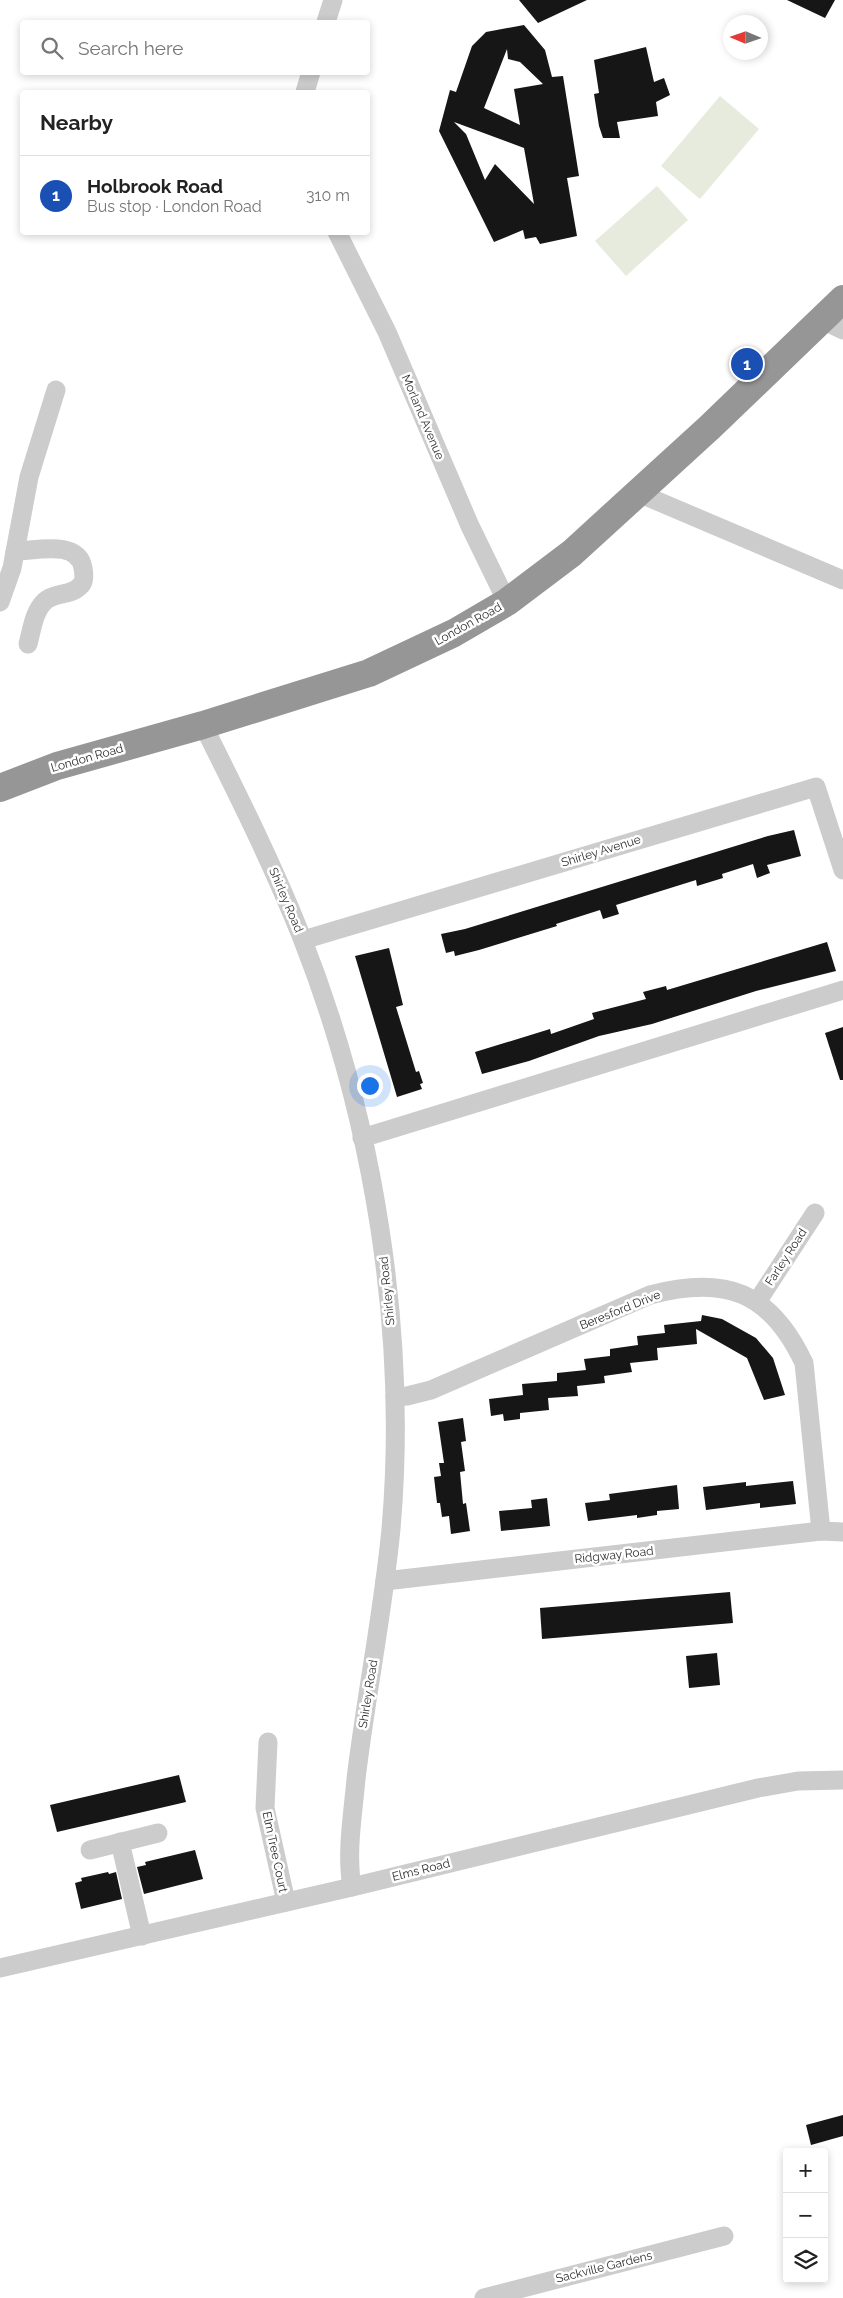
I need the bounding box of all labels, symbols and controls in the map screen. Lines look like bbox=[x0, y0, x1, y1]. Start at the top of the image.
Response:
north arrow bbox=[723, 15, 768, 60]
search box bbox=[20, 20, 370, 75]
icon: search bbox=[38, 34, 66, 62]
text: Search here bbox=[78, 37, 184, 59]
text: Nearby bbox=[40, 110, 113, 135]
text: Holbrook Road bbox=[87, 175, 223, 197]
text: 1 bbox=[52, 186, 60, 205]
text: 310 m bbox=[306, 186, 350, 205]
text: Bus stop · London Road bbox=[87, 197, 262, 216]
pin: 1 bbox=[731, 345, 763, 383]
street label: Morland Avenue bbox=[399, 372, 447, 462]
street label: London Road bbox=[432, 600, 504, 648]
street label: London Road bbox=[49, 741, 125, 775]
street label: Shirley Avenue bbox=[560, 832, 642, 870]
street label: Shirley Road bbox=[266, 865, 306, 935]
your location bbox=[357, 1073, 383, 1099]
street label: Farley Road bbox=[762, 1226, 810, 1288]
street label: Shirley Road bbox=[376, 1256, 398, 1326]
street label: Beresford Drive bbox=[578, 1287, 662, 1333]
street label: Ridgway Road bbox=[574, 1544, 654, 1566]
street label: Shirley Road bbox=[356, 1659, 380, 1729]
street label: Elm Tree Court bbox=[260, 1810, 290, 1894]
street label: Elms Road bbox=[391, 1856, 451, 1884]
map controls bbox=[783, 2148, 828, 2283]
button: + bbox=[783, 2148, 828, 2193]
button: − bbox=[783, 2193, 828, 2238]
button: layers bbox=[783, 2238, 828, 2283]
street label: Sackville Gardens bbox=[554, 2248, 654, 2286]

